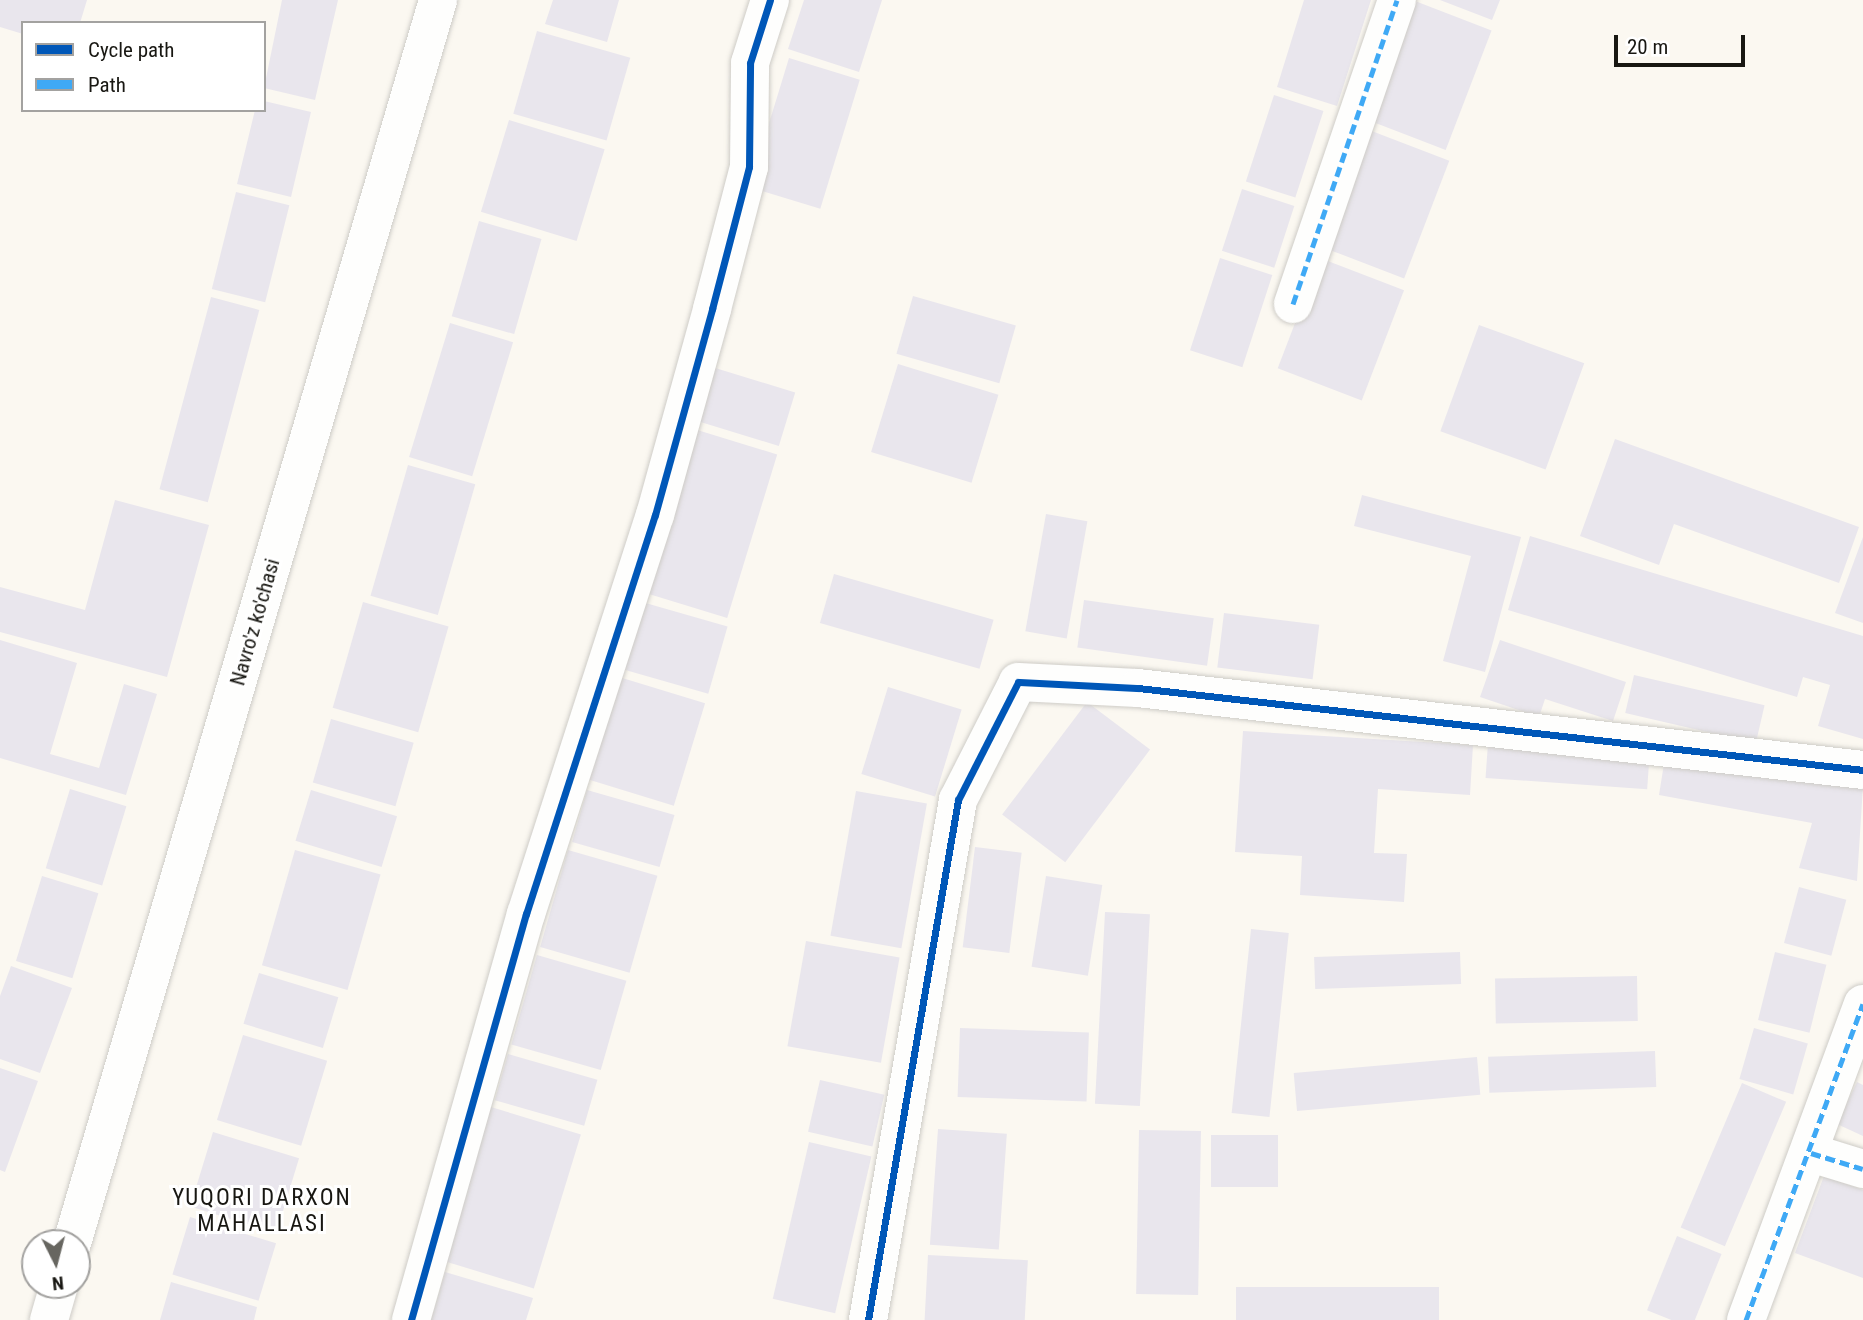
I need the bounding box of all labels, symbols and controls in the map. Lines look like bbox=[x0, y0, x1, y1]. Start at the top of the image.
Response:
legend bbox=[21, 21, 266, 112]
scale bar bbox=[1618, 21, 1749, 65]
text: 20 m bbox=[1627, 35, 1668, 59]
text: Cycle path bbox=[88, 38, 174, 62]
text: Path bbox=[88, 73, 126, 97]
street label: Navro'z ko'chasi bbox=[225, 556, 285, 688]
district label: YUQORI DARXON MAHALLASI bbox=[174, 1184, 350, 1238]
north arrow bbox=[21, 1229, 91, 1299]
text: N bbox=[51, 1271, 65, 1295]

